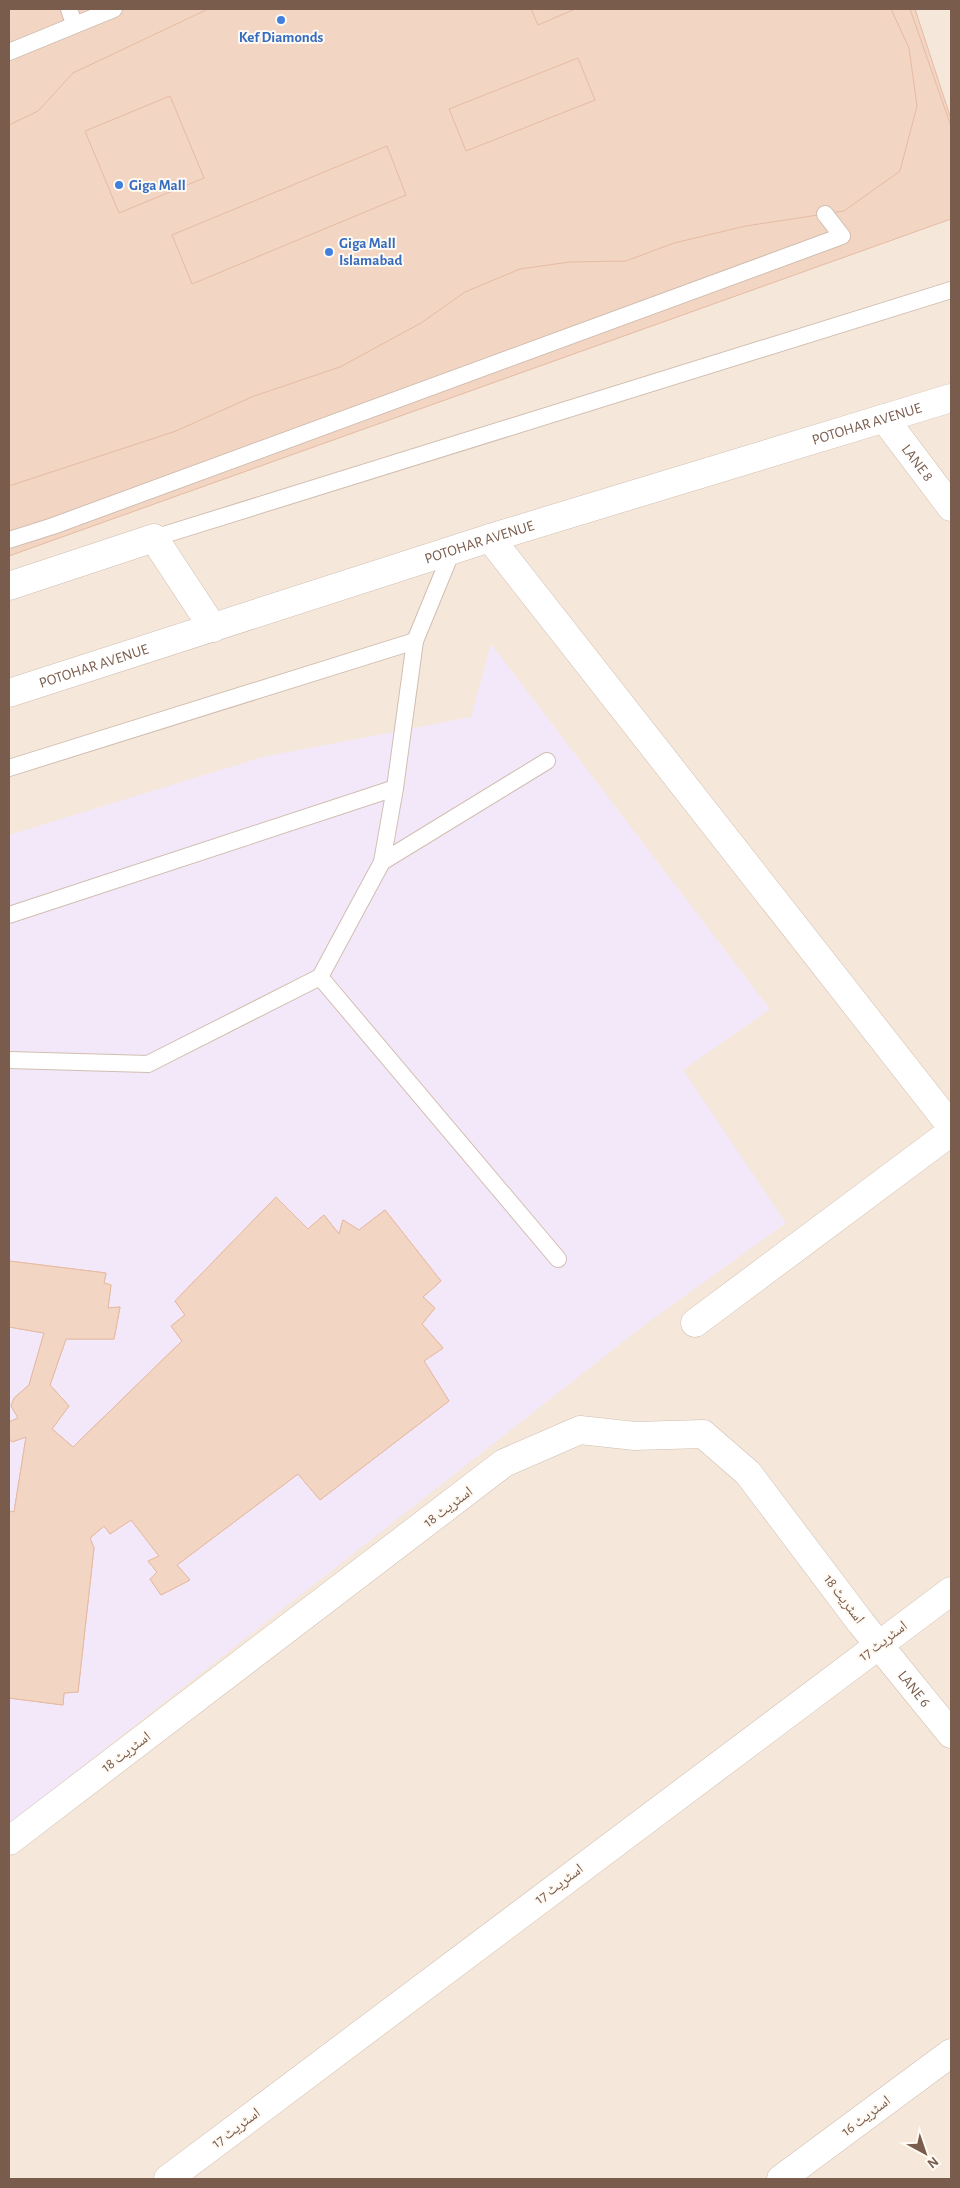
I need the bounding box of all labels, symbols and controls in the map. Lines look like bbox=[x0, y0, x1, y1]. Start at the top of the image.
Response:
marker: Kef Diamonds bbox=[275, 14, 287, 26]
place label: Kef Diamonds bbox=[239, 30, 324, 45]
place label: Giga Mall bbox=[129, 178, 186, 193]
marker: Giga Mall bbox=[113, 179, 125, 191]
place label: Giga Mall Islamabad bbox=[339, 236, 402, 268]
marker: Giga Mall Islamabad bbox=[323, 246, 335, 258]
street label: POTOHAR AVENUE bbox=[810, 400, 923, 447]
street label: LANE 8 bbox=[899, 441, 936, 484]
street label: POTOHAR AVENUE bbox=[423, 518, 536, 566]
street label: POTOHAR AVENUE bbox=[37, 641, 150, 690]
street label: اسٹریٹ 18 bbox=[421, 1484, 476, 1531]
street label: اسٹریٹ 18 bbox=[820, 1572, 867, 1627]
street label: اسٹریٹ 17 bbox=[856, 1618, 911, 1665]
street label: LANE 6 bbox=[895, 1668, 933, 1710]
street label: اسٹریٹ 18 bbox=[99, 1729, 154, 1776]
street label: اسٹریٹ 17 bbox=[532, 1861, 587, 1908]
street label: اسٹریٹ 16 bbox=[839, 2093, 894, 2140]
street label: اسٹریٹ 17 bbox=[209, 2105, 264, 2152]
north arrow bbox=[900, 2128, 950, 2178]
text: N bbox=[924, 2154, 941, 2171]

